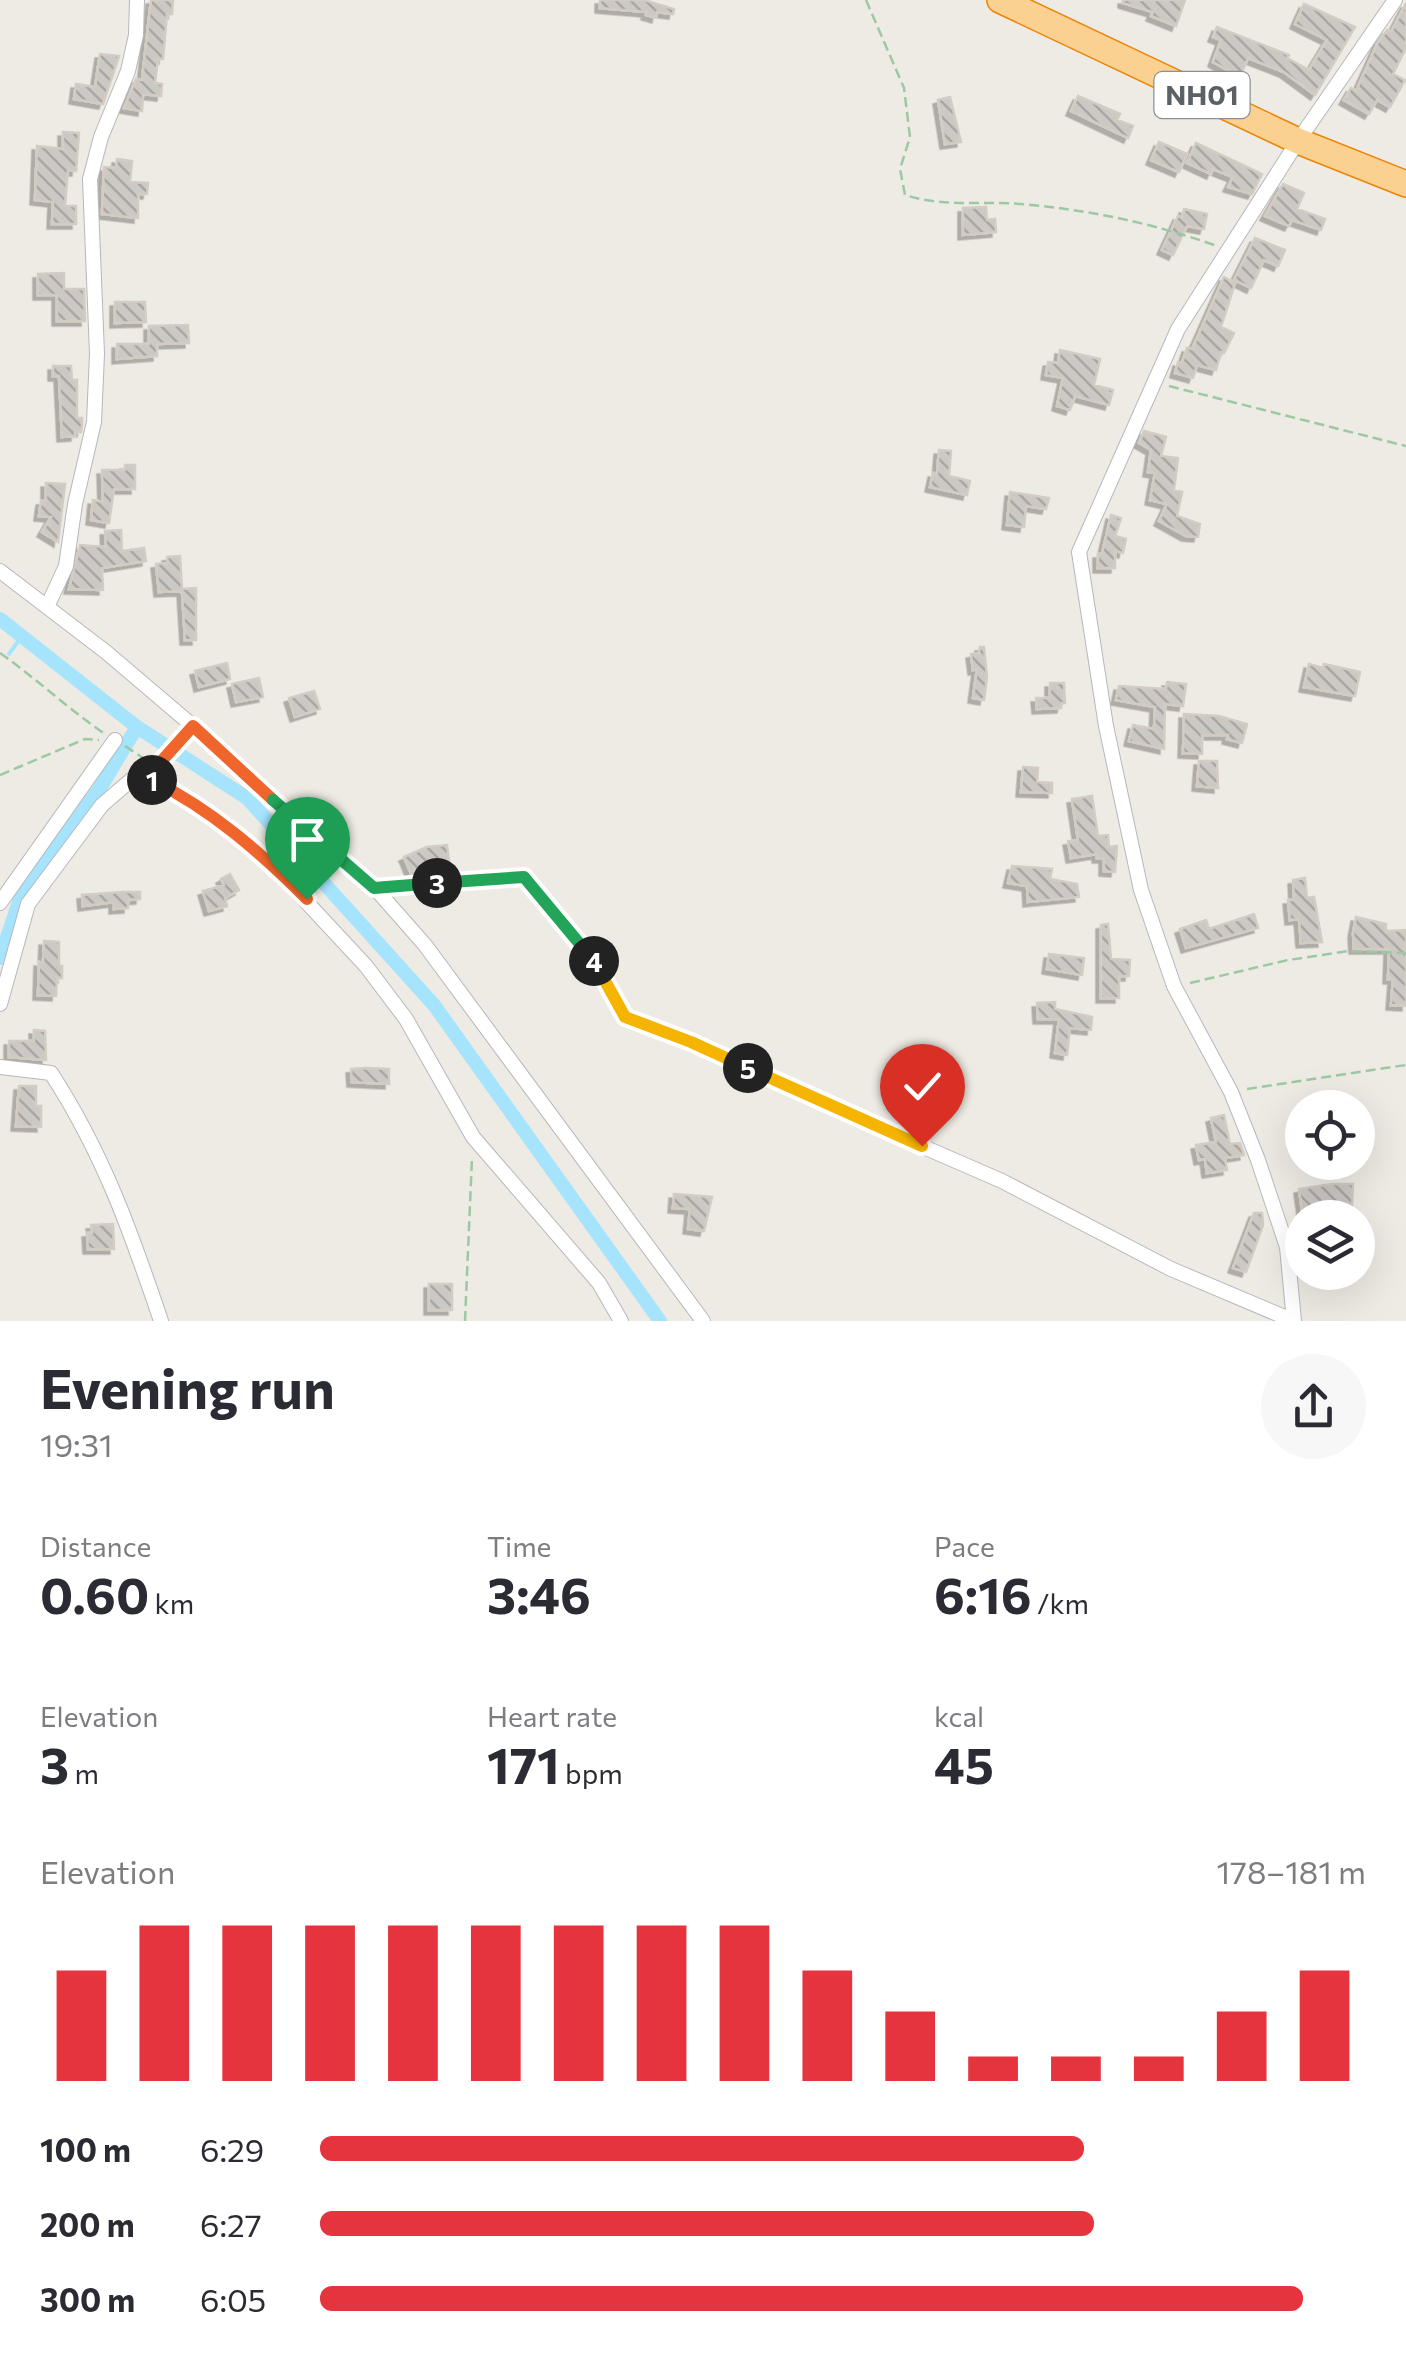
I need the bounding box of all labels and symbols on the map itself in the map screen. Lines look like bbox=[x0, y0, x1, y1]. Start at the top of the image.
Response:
road number: NH01 bbox=[1154, 72, 1250, 118]
pin: 1 bbox=[127, 755, 177, 805]
pin bbox=[265, 797, 350, 900]
pin: 3 bbox=[412, 858, 462, 908]
pin: 4 bbox=[569, 936, 619, 986]
pin: 5 bbox=[723, 1043, 773, 1093]
pin bbox=[880, 1044, 965, 1147]

